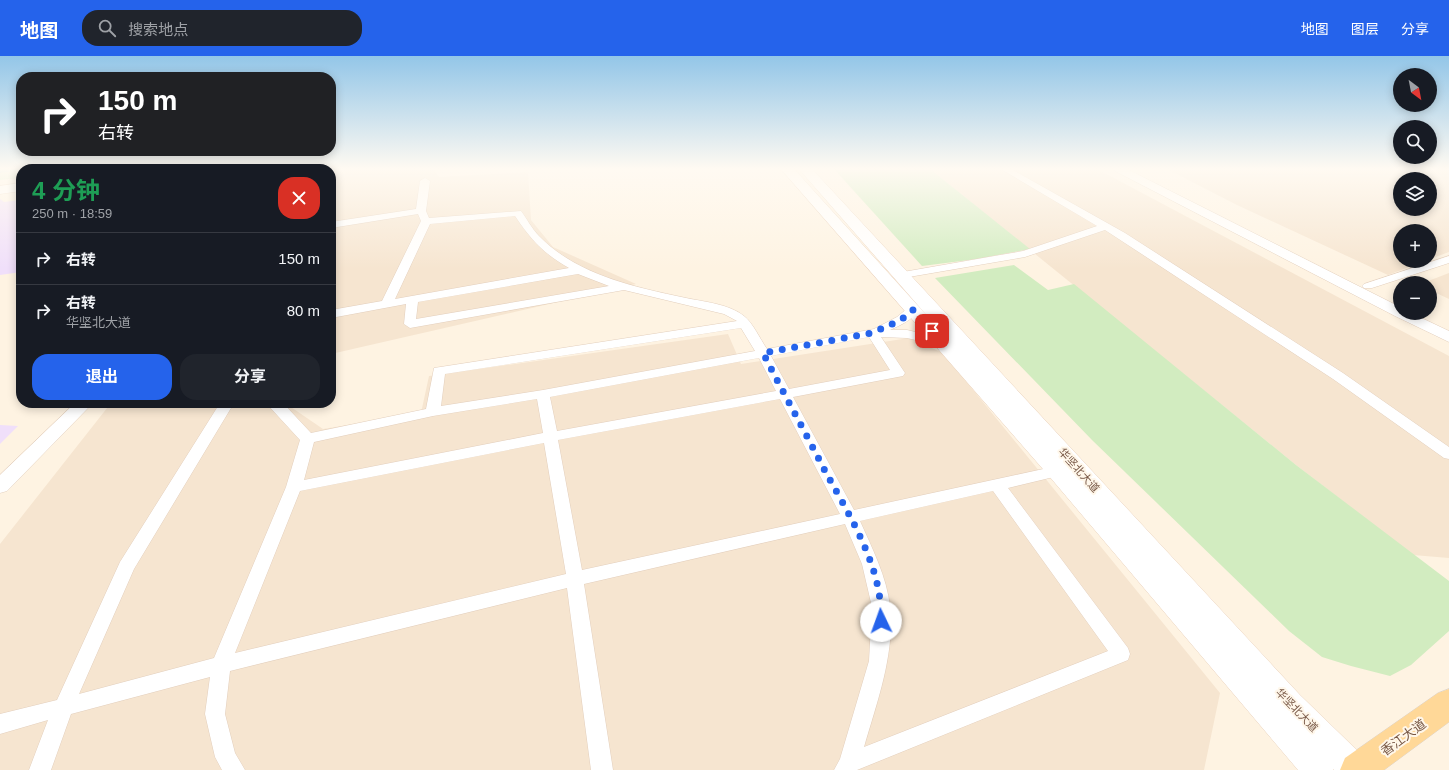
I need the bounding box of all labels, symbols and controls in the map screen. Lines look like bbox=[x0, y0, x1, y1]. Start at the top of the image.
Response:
search box bbox=[82, 10, 362, 46]
icon: search bbox=[96, 17, 118, 39]
text: 地图 bbox=[20, 20, 58, 41]
text: 搜索地点 bbox=[128, 21, 188, 38]
text: 地图 bbox=[1301, 21, 1329, 37]
text: 图层 bbox=[1351, 21, 1379, 37]
text: 分享 bbox=[1401, 21, 1429, 37]
north arrow bbox=[1393, 68, 1437, 112]
map controls bbox=[1393, 68, 1437, 320]
text: 150 m bbox=[98, 85, 177, 116]
icon: right bbox=[32, 88, 84, 140]
button: search bbox=[1393, 120, 1437, 164]
text: 右转 bbox=[98, 123, 134, 143]
button: layers bbox=[1393, 172, 1437, 216]
text: 4 分钟 bbox=[32, 177, 100, 204]
button: close bbox=[278, 177, 320, 219]
text: 250 m · 18:59 bbox=[32, 206, 112, 221]
button: + bbox=[1393, 224, 1437, 268]
icon: right bbox=[32, 248, 54, 270]
text: 150 m bbox=[278, 250, 320, 267]
text: 右转 bbox=[66, 251, 96, 268]
button: − bbox=[1393, 276, 1437, 320]
text: 右转 bbox=[66, 294, 96, 311]
icon: right bbox=[32, 300, 54, 322]
text: 80 m bbox=[287, 302, 320, 319]
pin bbox=[915, 314, 949, 348]
text: 华坚北大道 bbox=[66, 315, 131, 330]
icon: arrive bbox=[921, 320, 943, 342]
button: 退出 bbox=[32, 354, 172, 400]
button: 分享 bbox=[180, 354, 320, 400]
street label: 华坚北大道 bbox=[1056, 446, 1102, 494]
position arrow bbox=[860, 600, 902, 642]
street label: 华坚北大道 bbox=[1274, 686, 1320, 734]
street label: 香江大道 bbox=[1378, 716, 1429, 759]

